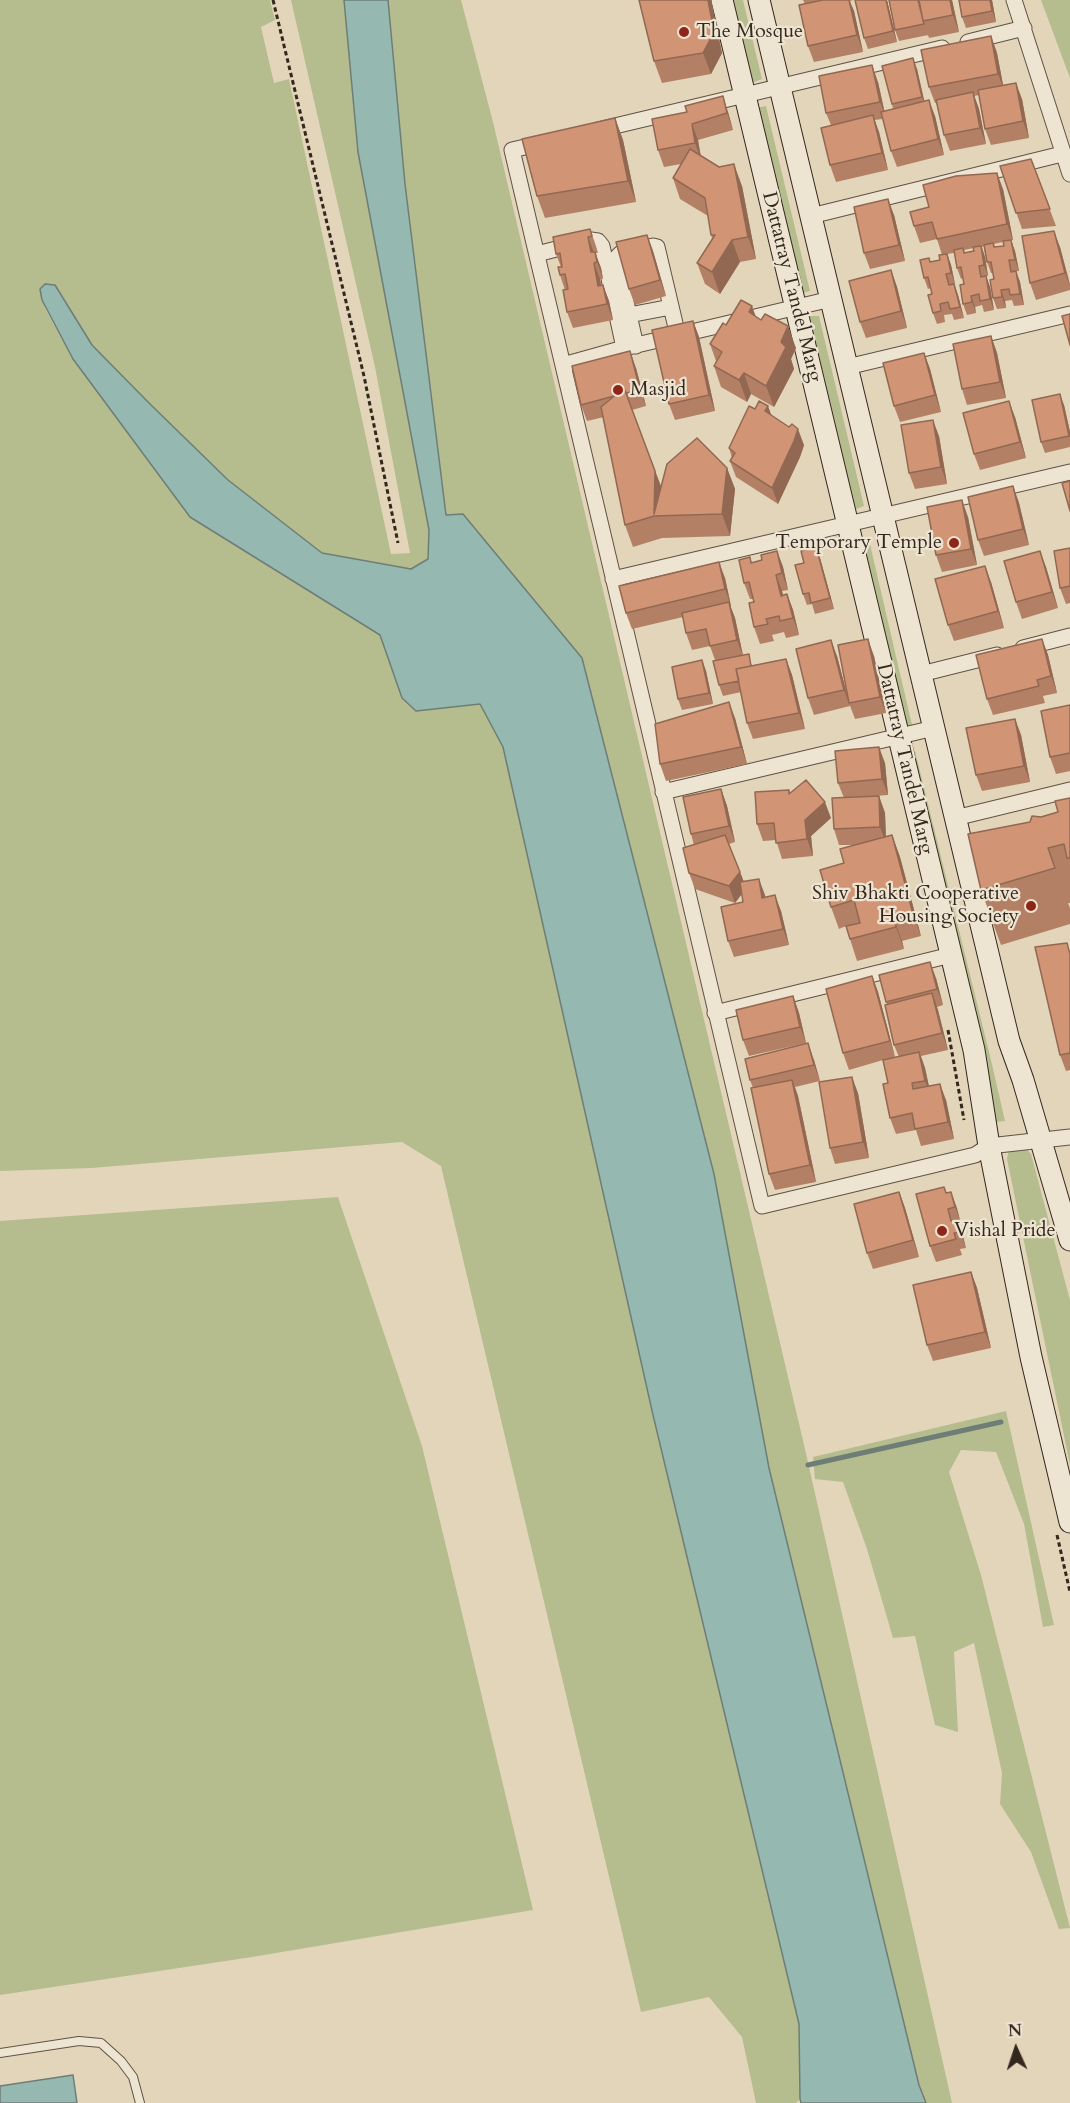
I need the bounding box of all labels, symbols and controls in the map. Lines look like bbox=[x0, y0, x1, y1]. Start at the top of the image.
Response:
place label: The Mosque bbox=[696, 20, 803, 44]
marker: The Mosque bbox=[677, 25, 691, 39]
street label: Dattatray Tandel Marg bbox=[756, 189, 826, 385]
place label: Masjid bbox=[630, 378, 686, 402]
marker: Masjid bbox=[611, 383, 625, 397]
place label: Temporary Temple bbox=[775, 531, 942, 555]
marker: Temporary Temple bbox=[947, 536, 961, 550]
street label: Dattatray Tandel Marg bbox=[870, 661, 938, 857]
place label: Shiv Bhakti Cooperative Housing Society bbox=[812, 882, 1019, 929]
marker: Shiv Bhakti Cooperative Housing Society bbox=[1024, 899, 1038, 913]
place label: Vishal Pride bbox=[954, 1219, 1056, 1243]
marker: Vishal Pride bbox=[935, 1224, 949, 1238]
north arrow bbox=[986, 2019, 1046, 2079]
text: N bbox=[1008, 2020, 1023, 2042]

